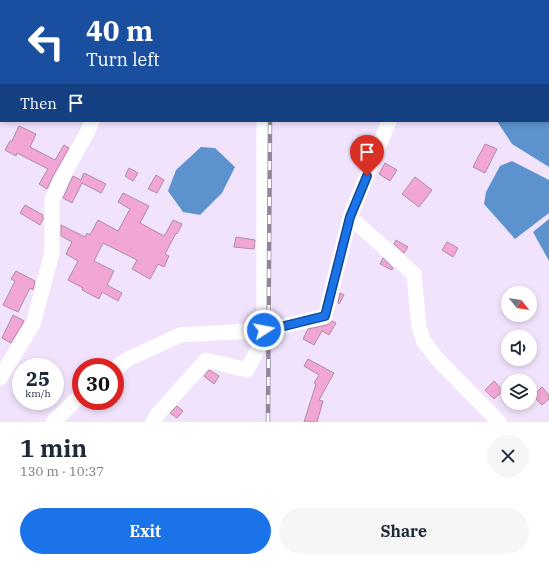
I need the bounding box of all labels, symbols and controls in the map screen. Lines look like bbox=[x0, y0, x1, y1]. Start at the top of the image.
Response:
text: 40 m bbox=[86, 12, 153, 49]
icon: left bbox=[20, 16, 72, 68]
text: Turn left bbox=[86, 48, 160, 71]
icon: arrive bbox=[65, 92, 87, 114]
text: Then bbox=[20, 94, 57, 113]
pin bbox=[350, 135, 384, 176]
icon: arrive bbox=[356, 141, 378, 163]
north arrow bbox=[501, 286, 537, 322]
map controls bbox=[501, 286, 537, 410]
position arrow bbox=[243, 309, 285, 351]
button: sound bbox=[501, 330, 537, 366]
speed limit sign: 30 bbox=[72, 358, 124, 410]
text: 25 bbox=[26, 365, 50, 392]
button: layers bbox=[501, 374, 537, 410]
text: km/h bbox=[25, 387, 51, 400]
text: 1 min bbox=[20, 432, 87, 464]
button: close bbox=[487, 435, 529, 477]
text: 130 m · 10:37 bbox=[20, 463, 104, 480]
button: Exit bbox=[20, 508, 271, 554]
button: Share bbox=[279, 508, 529, 554]

